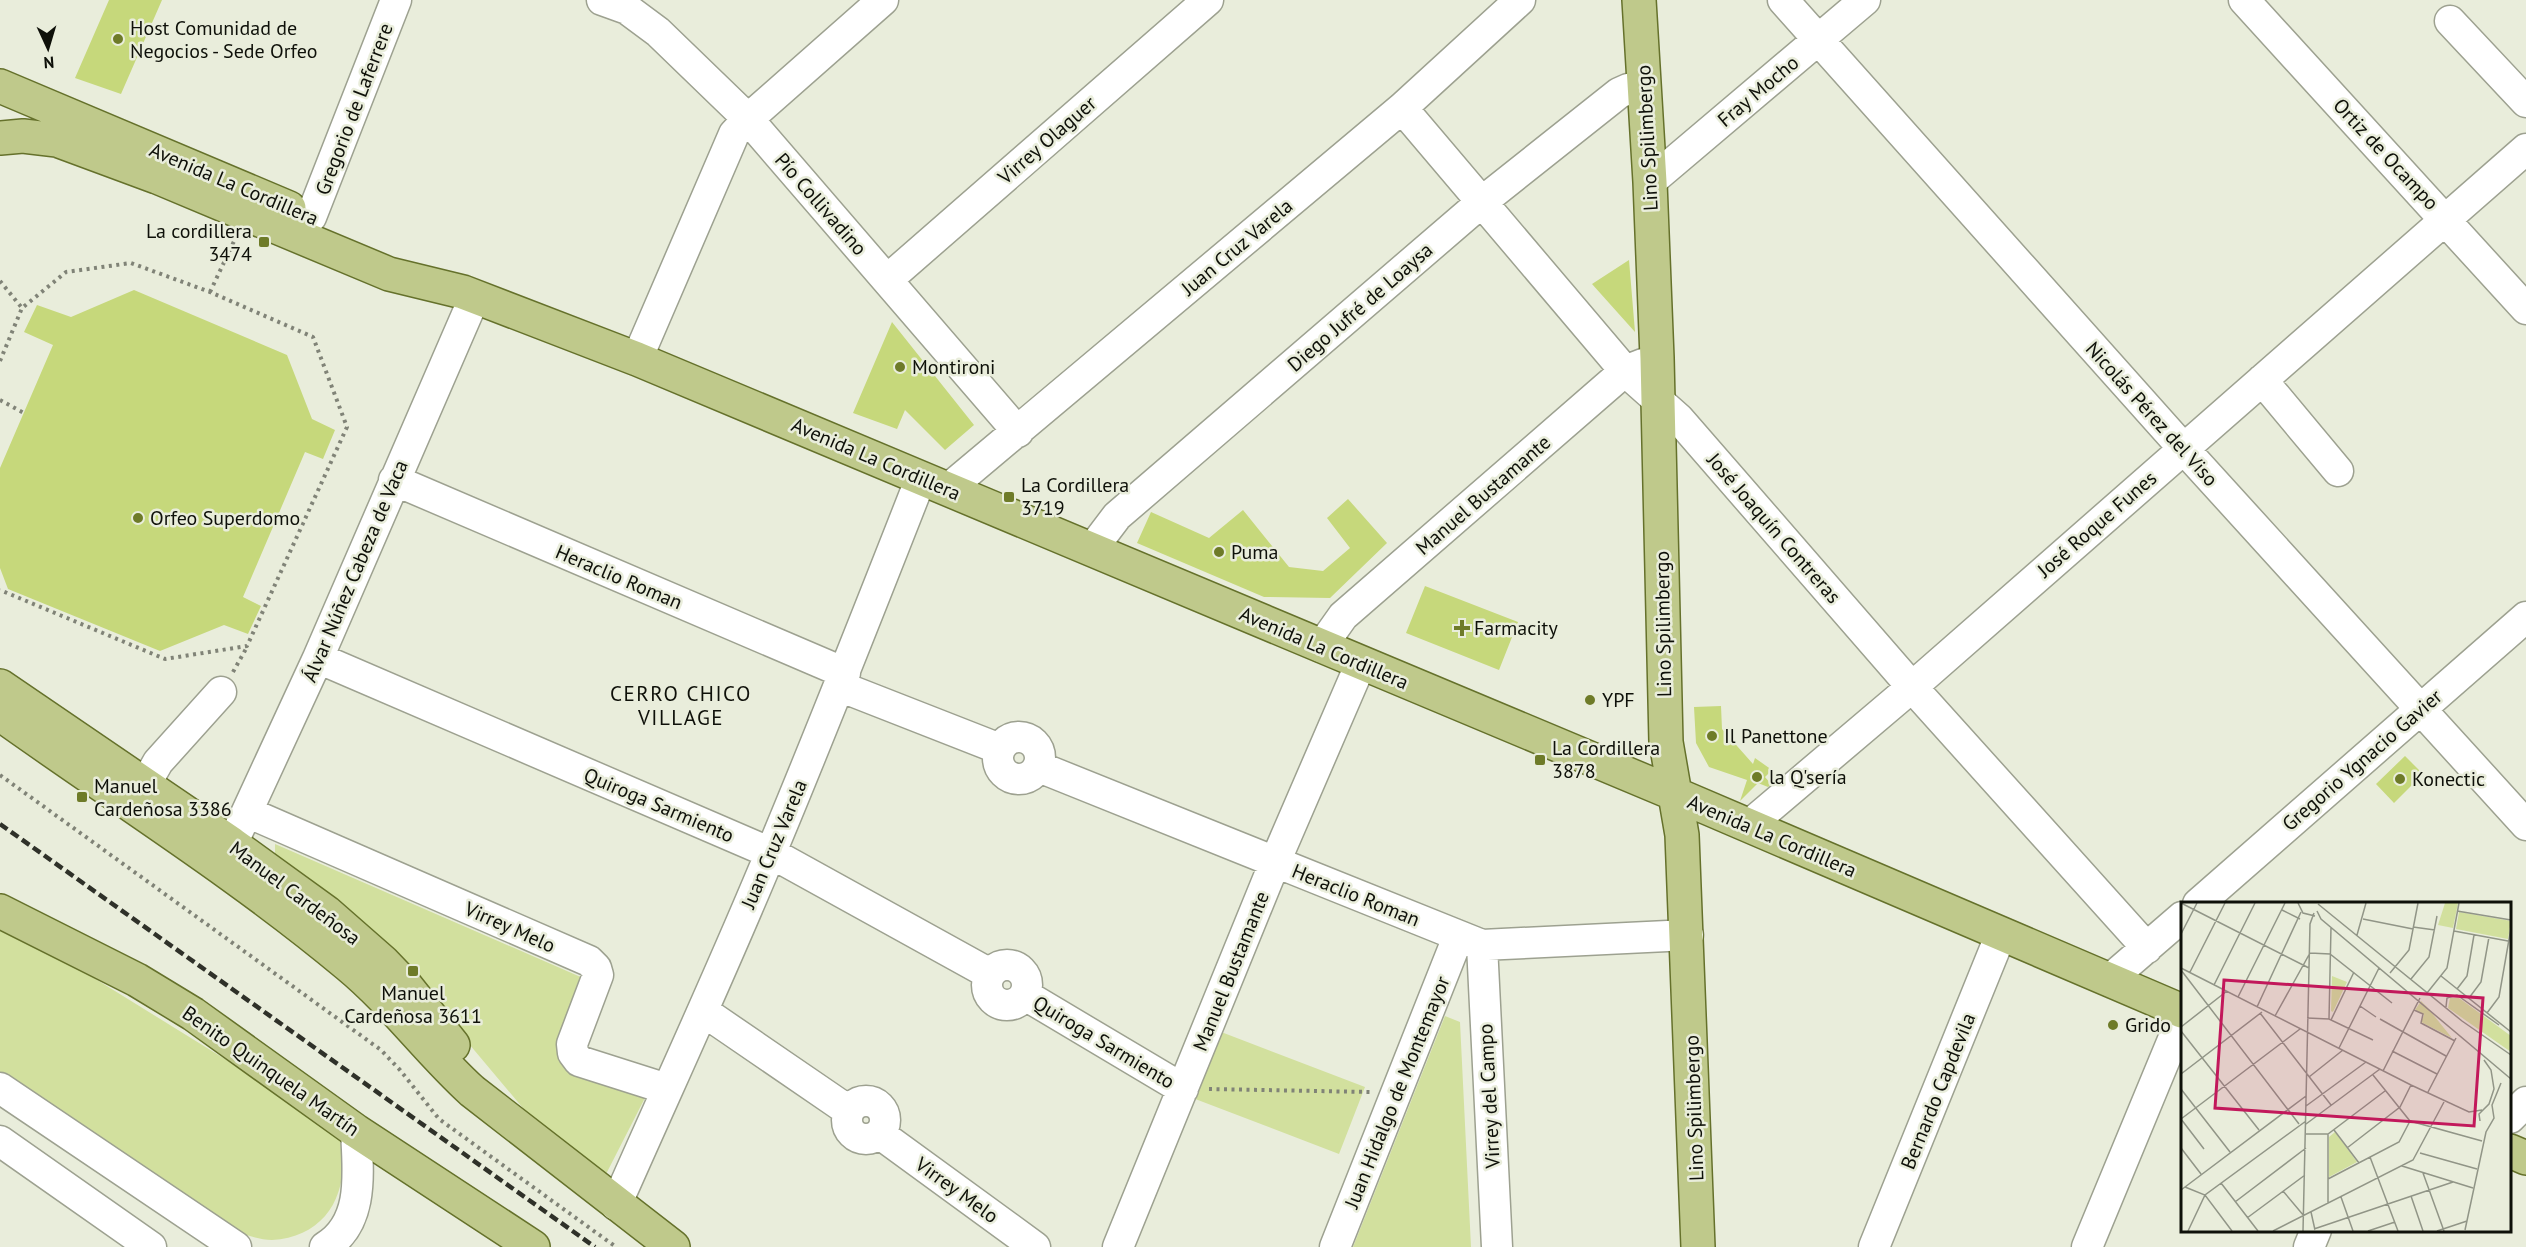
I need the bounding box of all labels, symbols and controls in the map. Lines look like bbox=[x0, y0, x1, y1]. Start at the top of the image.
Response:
place label: Host Comunidad de Negocios - Sede Orfeo bbox=[130, 15, 317, 64]
north arrow bbox=[18, 18, 78, 78]
street label: Gregorio de Laferrere bbox=[309, 19, 399, 199]
marker: Host Comunidad de Negocios - Sede Orfeo bbox=[111, 32, 125, 46]
street label: Fray Mocho bbox=[1712, 49, 1804, 133]
text: N bbox=[43, 53, 55, 73]
street label: Lino Spilimbergo bbox=[1630, 64, 1664, 212]
street label: Virrey Olaguer bbox=[992, 90, 1102, 190]
street label: Ortiz de Ocampo bbox=[2328, 93, 2444, 215]
street label: Avenida La Cordillera bbox=[146, 137, 322, 231]
street label: Pío Collivadino bbox=[769, 147, 873, 261]
street label: Juan Cruz Varela bbox=[1175, 193, 1298, 302]
place label: La cordillera 3474 bbox=[146, 218, 252, 267]
marker: La cordillera 3474 bbox=[257, 235, 271, 249]
street label: Diego Jufré de Loaysa bbox=[1282, 237, 1438, 377]
street label: Nicolás Pérez del Viso bbox=[2080, 336, 2224, 492]
place label: Montironi bbox=[912, 354, 995, 380]
marker: Montironi bbox=[893, 360, 907, 374]
street label: Avenida La Cordillera bbox=[788, 412, 964, 506]
street label: Manuel Bustamante bbox=[1410, 429, 1556, 561]
street label: José Joaquín Contreras bbox=[1701, 447, 1847, 609]
street label: Álvar Núñez Cabeza de Vaca bbox=[296, 456, 414, 686]
street label: José Roque Funes bbox=[2031, 465, 2162, 584]
place label: La Cordillera 3719 bbox=[1021, 472, 1129, 521]
marker: La Cordillera 3719 bbox=[1002, 490, 1016, 504]
place label: Orfeo Superdomo bbox=[150, 505, 300, 531]
marker: Orfeo Superdomo bbox=[131, 511, 145, 525]
street label: Heraclio Roman bbox=[552, 539, 686, 615]
place label: Puma bbox=[1231, 539, 1278, 565]
marker: Puma bbox=[1212, 545, 1226, 559]
street label: Lino Spilimbergo bbox=[1649, 551, 1677, 697]
street label: Avenida La Cordillera bbox=[1236, 601, 1412, 695]
place label: Farmacity bbox=[1474, 615, 1558, 641]
marker: Farmacity bbox=[1455, 621, 1469, 635]
district label: CERRO CHICO VILLAGE bbox=[610, 680, 752, 731]
street label: Gregorio Ygnacio Gavier bbox=[2277, 683, 2448, 837]
place label: YPF bbox=[1602, 687, 1635, 713]
marker: YPF bbox=[1583, 693, 1597, 707]
place label: Il Panettone bbox=[1724, 723, 1828, 749]
marker: Il Panettone bbox=[1705, 729, 1719, 743]
place label: La Cordillera 3878 bbox=[1552, 735, 1660, 784]
marker: La Cordillera 3878 bbox=[1533, 753, 1547, 767]
street label: Quiroga Sarmiento bbox=[580, 762, 738, 848]
place label: la Q'sería bbox=[1769, 764, 1847, 790]
place label: Konectic bbox=[2412, 766, 2485, 792]
marker: la Q'sería bbox=[1750, 770, 1764, 784]
marker: Konectic bbox=[2393, 772, 2407, 786]
place label: Manuel Cardeñosa 3386 bbox=[94, 773, 232, 822]
street label: Juan Cruz Varela bbox=[735, 776, 813, 913]
street label: Avenida La Cordillera bbox=[1684, 789, 1860, 883]
marker: Manuel Cardeñosa 3386 bbox=[75, 790, 89, 804]
street label: Manuel Cardeñosa bbox=[224, 835, 366, 951]
street label: Heraclio Roman bbox=[1288, 858, 1424, 932]
street label: Manuel Bustamante bbox=[1187, 887, 1275, 1055]
street label: Virrey Melo bbox=[460, 895, 559, 959]
inset map bbox=[2181, 902, 2511, 1232]
marker: Manuel Cardeñosa 3611 bbox=[406, 964, 420, 978]
street label: Juan Hidalgo de Montemayor bbox=[1338, 972, 1456, 1213]
place label: Manuel Cardeñosa 3611 bbox=[344, 980, 482, 1029]
street label: Quiroga Sarmiento bbox=[1028, 989, 1180, 1095]
street label: Benito Quinquela Martín bbox=[177, 1000, 365, 1142]
street label: Bernardo Capdevila bbox=[1895, 1009, 1981, 1173]
place label: Grido bbox=[2125, 1012, 2171, 1038]
marker: Grido bbox=[2106, 1018, 2120, 1032]
street label: Virrey del Campo bbox=[1472, 1023, 1506, 1170]
street label: Lino Spilimbergo bbox=[1678, 1035, 1710, 1181]
street label: Virrey Melo bbox=[910, 1151, 1004, 1229]

